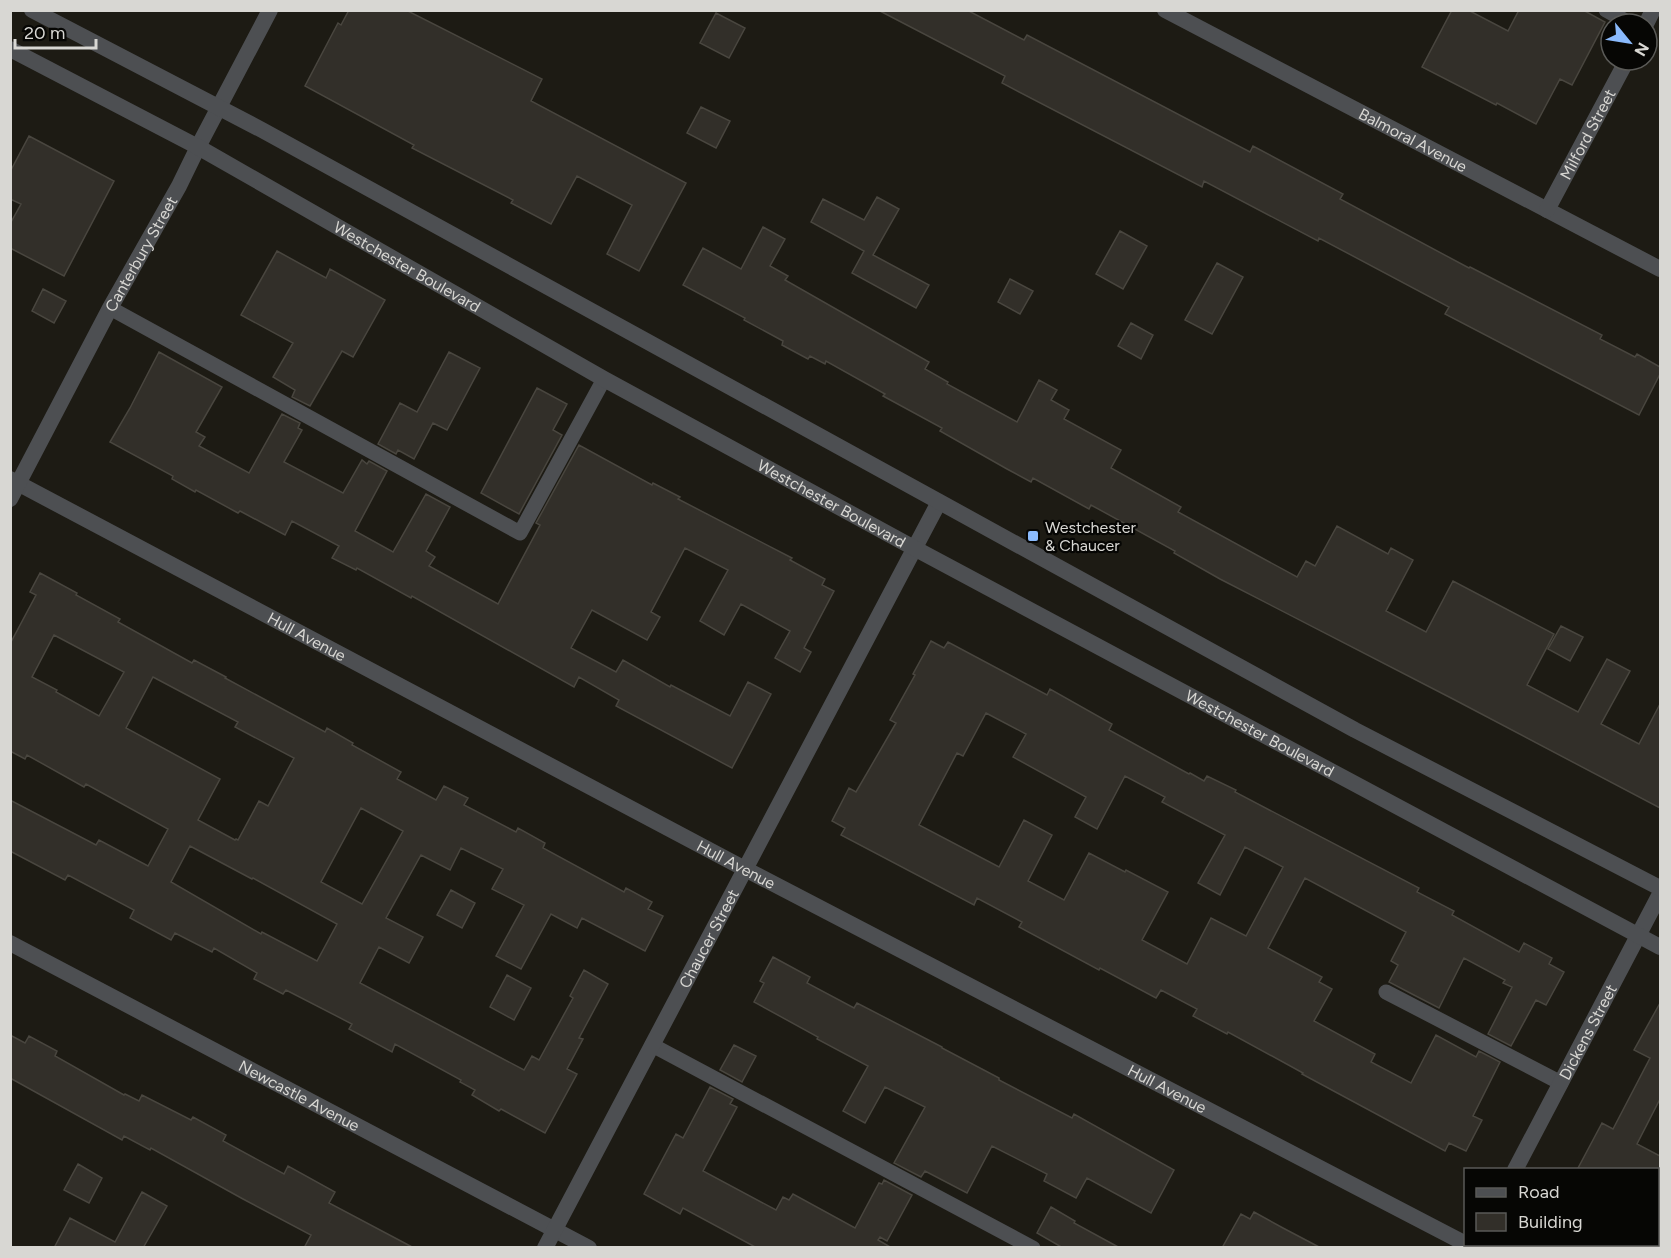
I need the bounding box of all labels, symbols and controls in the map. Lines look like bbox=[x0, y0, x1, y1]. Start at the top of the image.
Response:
scale bar bbox=[15, 12, 96, 50]
north arrow bbox=[1599, 12, 1659, 72]
text: 20 m bbox=[24, 22, 65, 44]
text: N bbox=[1630, 39, 1653, 59]
street label: Milford Street bbox=[1556, 86, 1619, 183]
street label: Balmoral Avenue bbox=[1356, 104, 1471, 176]
street label: Canterbury Street bbox=[100, 192, 181, 315]
street label: Westchester Boulevard bbox=[330, 217, 484, 316]
street label: Westchester Boulevard bbox=[754, 455, 909, 551]
place label: Westchester & Chaucer bbox=[1045, 518, 1136, 555]
marker: Westchester & Chaucer bbox=[1026, 529, 1040, 543]
street label: Hull Avenue bbox=[264, 608, 350, 665]
street label: Westchester Boulevard bbox=[1182, 685, 1338, 781]
street label: Hull Avenue bbox=[694, 836, 779, 893]
street label: Chaucer Street bbox=[675, 886, 742, 991]
street label: Dickens Street bbox=[1555, 981, 1620, 1083]
street label: Newcastle Avenue bbox=[236, 1056, 363, 1135]
street label: Hull Avenue bbox=[1125, 1060, 1210, 1117]
legend bbox=[1464, 1168, 1659, 1246]
text: Road bbox=[1518, 1181, 1559, 1203]
text: Building bbox=[1518, 1211, 1583, 1233]

